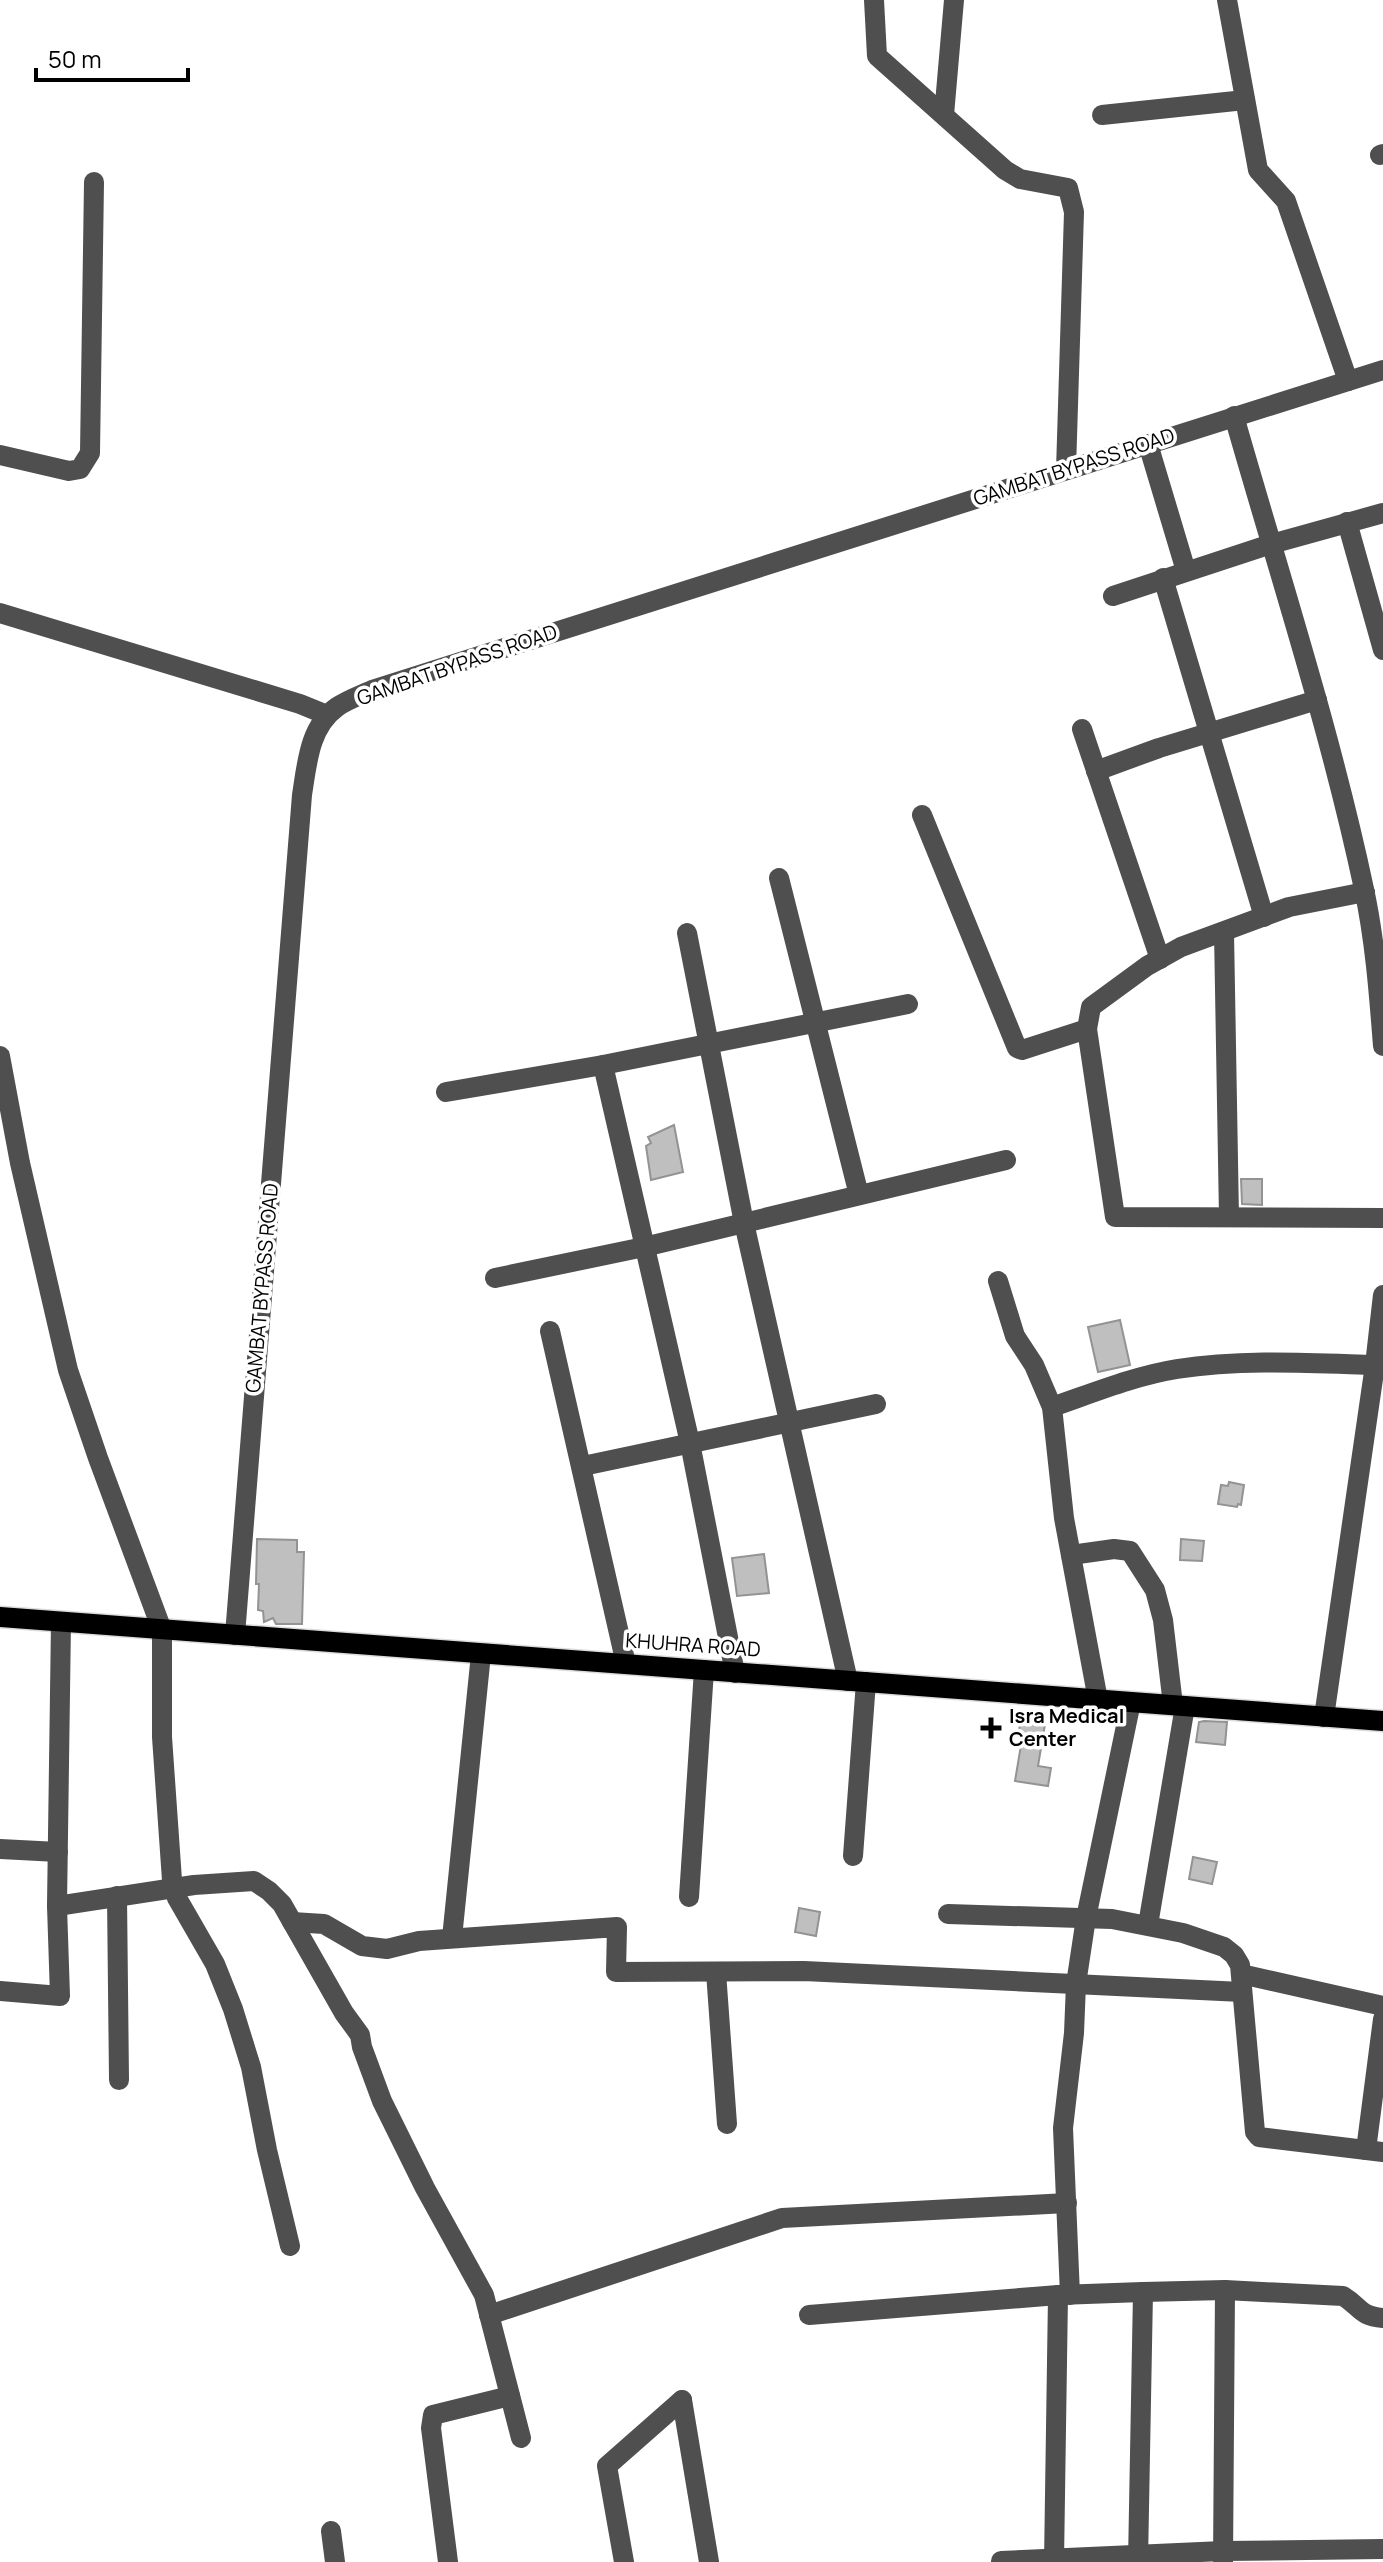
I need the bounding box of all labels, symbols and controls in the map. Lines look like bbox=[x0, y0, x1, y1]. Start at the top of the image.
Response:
scale bar bbox=[36, 32, 188, 82]
text: 50 m bbox=[48, 42, 102, 75]
street label: GAMBAT BYPASS ROAD bbox=[970, 421, 1178, 512]
street label: GAMBAT BYPASS ROAD bbox=[353, 618, 561, 711]
street label: GAMBAT BYPASS ROAD bbox=[239, 1182, 284, 1394]
street label: KHUHRA ROAD bbox=[625, 1626, 761, 1663]
place label: Isra Medical Center bbox=[1009, 1702, 1124, 1752]
marker: Isra Medical Center bbox=[980, 1717, 1002, 1739]

